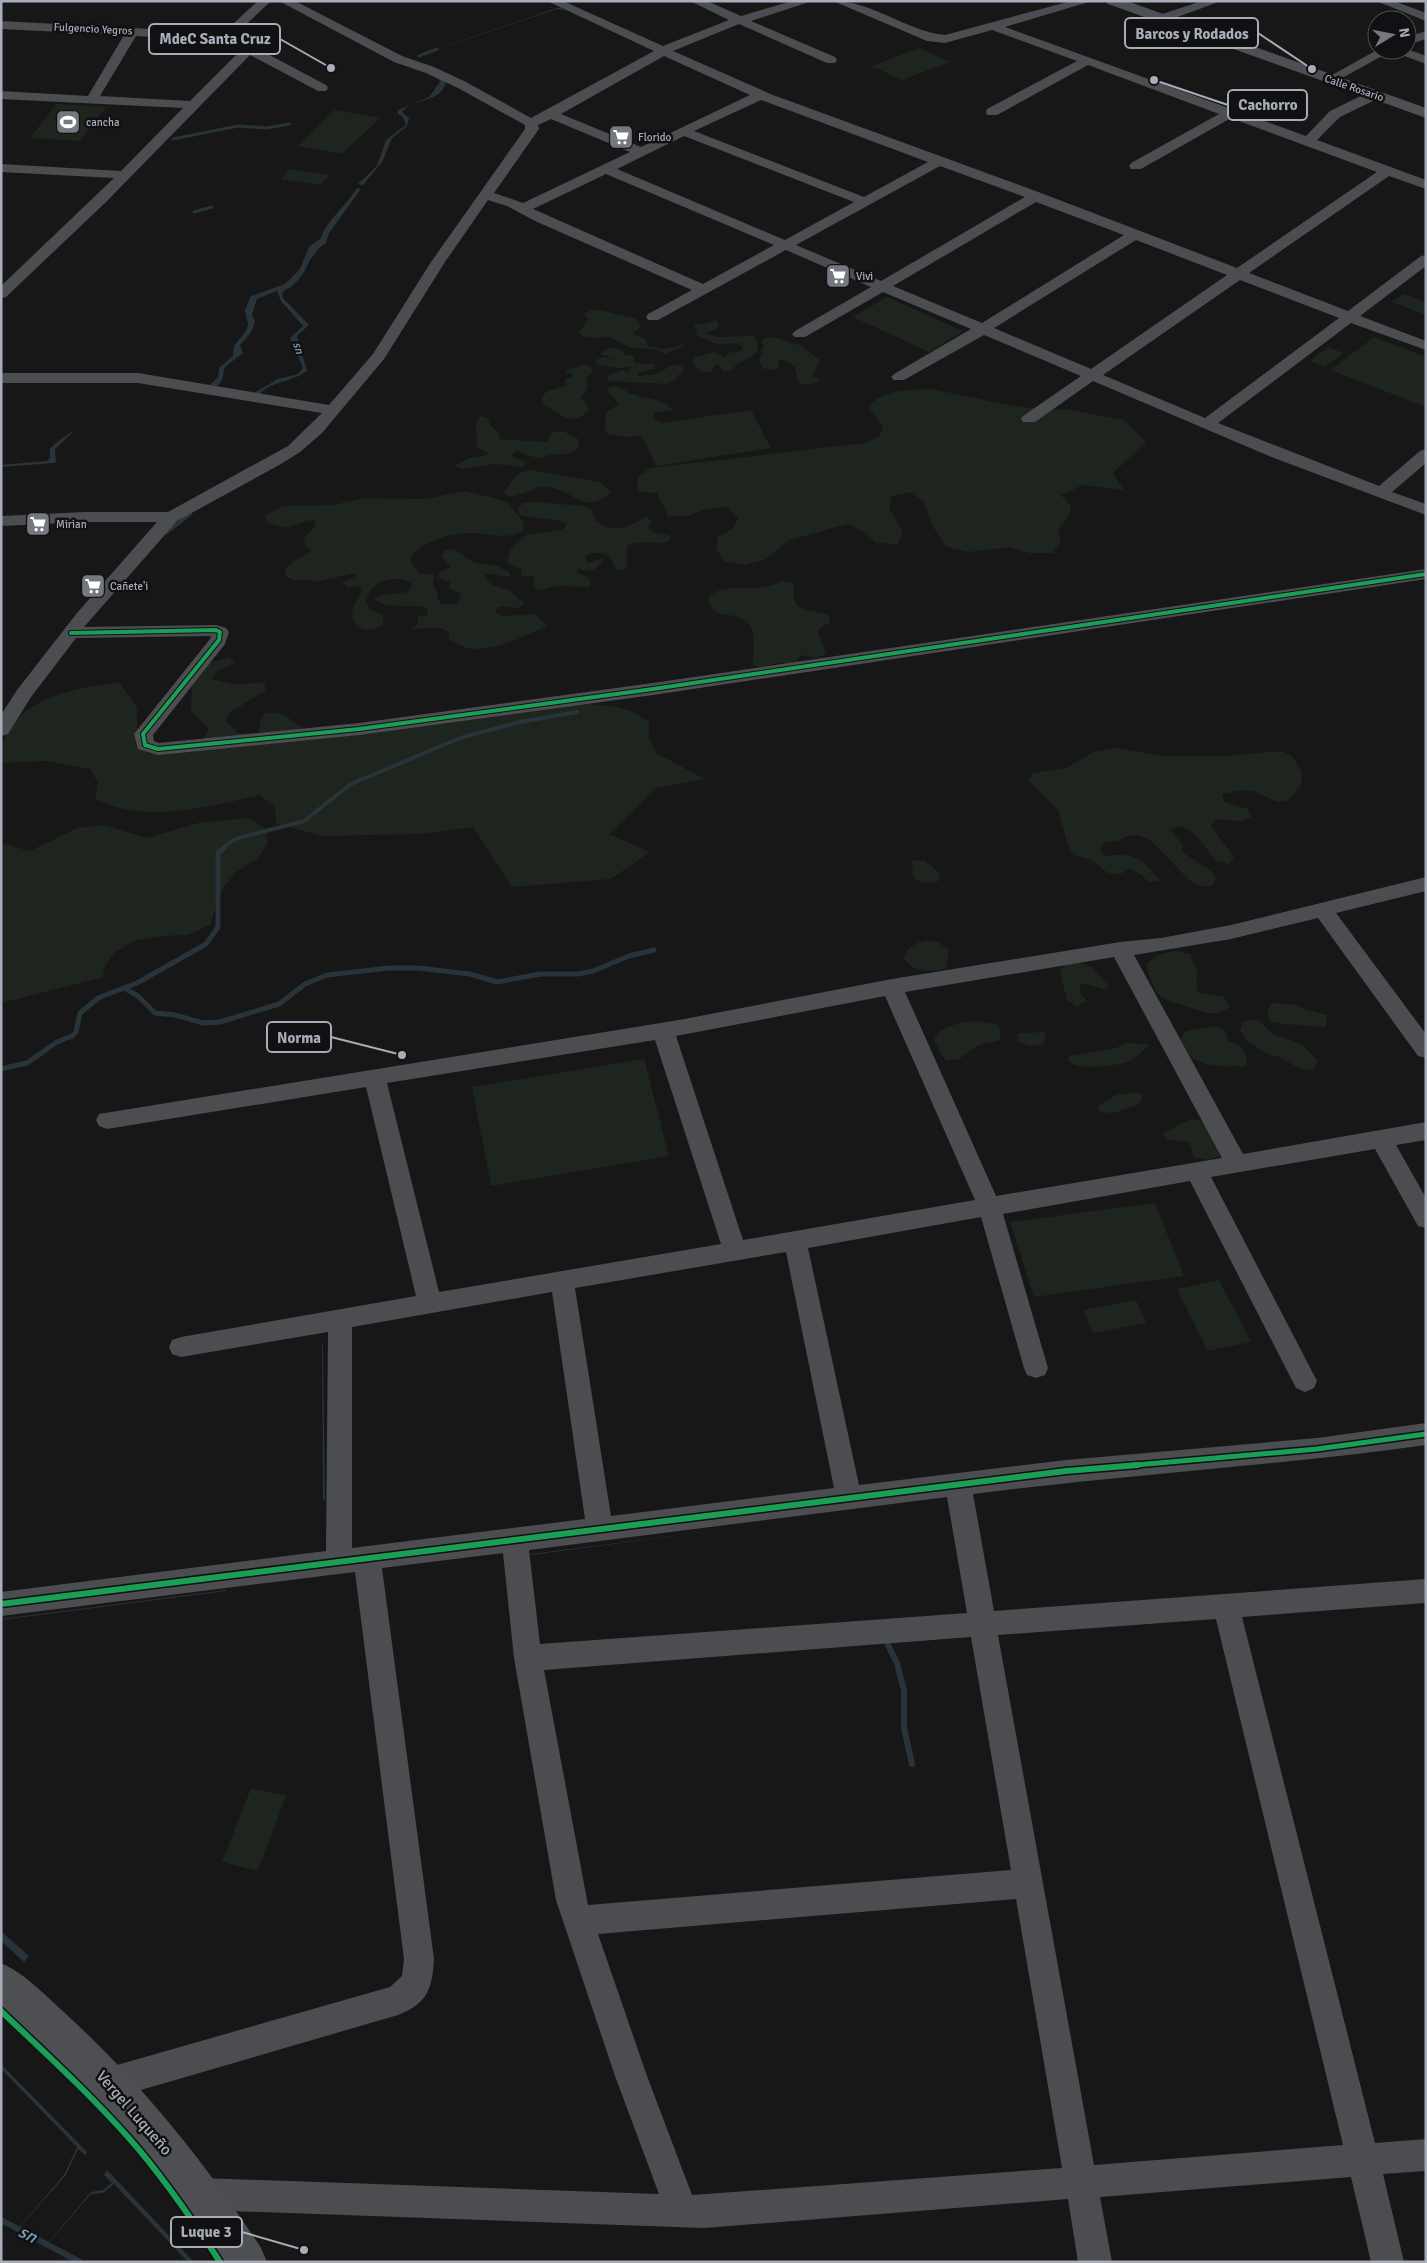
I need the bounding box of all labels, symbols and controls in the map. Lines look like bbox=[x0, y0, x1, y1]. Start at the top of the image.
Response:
north arrow bbox=[1367, 10, 1417, 60]
callout: Barcos y Rodados bbox=[1125, 18, 1258, 48]
street label: Fulgencio Yegros bbox=[53, 20, 133, 38]
callout: MdeC Santa Cruz bbox=[149, 24, 280, 54]
text: Barcos y Rodados bbox=[1135, 25, 1249, 43]
text: N bbox=[1395, 27, 1414, 39]
text: MdeC Santa Cruz bbox=[159, 30, 271, 48]
street label: Calle Rosario bbox=[1323, 72, 1386, 104]
callout: Cachorro bbox=[1228, 90, 1307, 120]
text: Cachorro bbox=[1238, 96, 1298, 114]
sports icon: cancha bbox=[55, 109, 81, 135]
place label: cancha bbox=[86, 116, 120, 129]
supermarket icon: Florido bbox=[608, 124, 634, 150]
place label: Florido bbox=[638, 131, 672, 144]
supermarket icon: Vivi bbox=[825, 263, 851, 289]
place label: Vivi bbox=[856, 270, 873, 283]
water label: sn bbox=[289, 340, 307, 356]
supermarket icon: Mirian bbox=[25, 511, 51, 537]
place label: Mirian bbox=[56, 518, 87, 531]
supermarket icon: Cañete'i bbox=[80, 573, 106, 599]
place label: Cañete'i bbox=[110, 580, 148, 593]
callout: Norma bbox=[267, 1022, 331, 1052]
text: Norma bbox=[277, 1029, 321, 1047]
street label: Vergel Luqueño bbox=[92, 2067, 176, 2159]
callout: Luque 3 bbox=[171, 2217, 242, 2247]
water label: sn bbox=[15, 2220, 42, 2248]
text: Luque 3 bbox=[180, 2223, 232, 2241]

